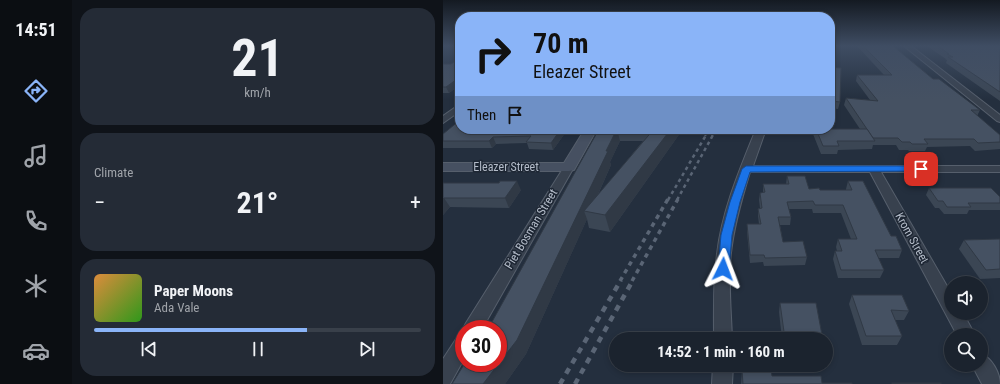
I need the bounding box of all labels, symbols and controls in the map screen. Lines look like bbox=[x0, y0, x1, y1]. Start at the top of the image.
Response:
text: 14:51 bbox=[15, 19, 57, 40]
text: 70 m bbox=[533, 27, 589, 60]
text: 21 bbox=[231, 28, 284, 89]
icon: right bbox=[467, 28, 519, 80]
text: Eleazer Street bbox=[533, 61, 631, 82]
icon: directions bbox=[22, 77, 50, 105]
text: km/h bbox=[244, 85, 271, 100]
icon: arrive bbox=[504, 104, 526, 126]
text: Then bbox=[467, 106, 496, 124]
icon: music bbox=[22, 142, 50, 170]
pin bbox=[904, 152, 938, 186]
icon: arrive bbox=[910, 158, 932, 180]
street label: Eleazer Street bbox=[473, 160, 539, 174]
text: Climate bbox=[94, 165, 133, 180]
text: 21° bbox=[237, 185, 279, 220]
street label: Piet Bosman Street bbox=[502, 186, 561, 272]
text: − bbox=[94, 190, 105, 215]
text: + bbox=[410, 190, 421, 215]
icon: phone bbox=[22, 207, 50, 235]
street label: Krom Street bbox=[892, 210, 932, 266]
position arrow bbox=[702, 248, 744, 290]
icon: climate bbox=[22, 272, 50, 300]
map controls bbox=[944, 276, 988, 372]
button: sound bbox=[944, 276, 988, 320]
text: Paper Moons bbox=[154, 282, 233, 300]
text: Ada Vale bbox=[154, 300, 199, 315]
speed limit sign: 30 bbox=[455, 320, 507, 372]
button: search bbox=[944, 328, 988, 372]
icon: car bbox=[22, 337, 50, 365]
icon: previous bbox=[138, 338, 160, 360]
icon: pause bbox=[247, 338, 269, 360]
icon: next bbox=[356, 338, 378, 360]
text: 14:52 · 1 min · 160 m bbox=[657, 343, 785, 361]

